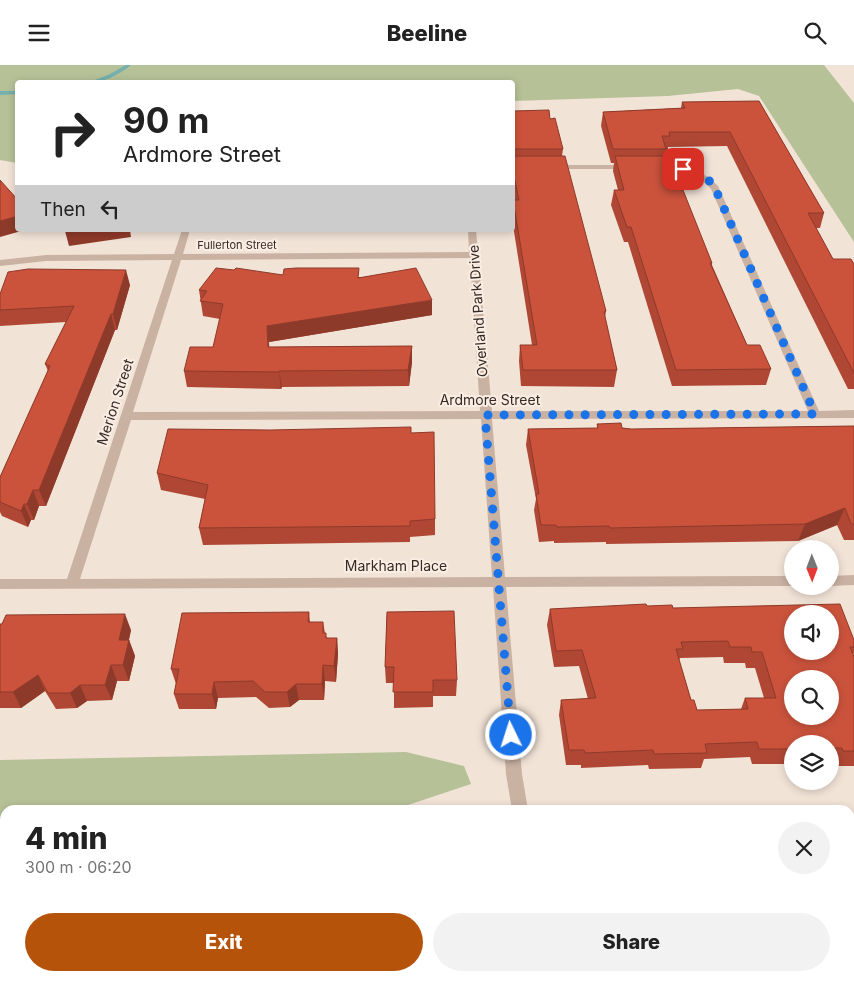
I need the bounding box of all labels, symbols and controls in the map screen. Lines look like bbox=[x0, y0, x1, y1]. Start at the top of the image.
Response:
icon: menu bbox=[25, 19, 53, 47]
icon: search bbox=[801, 19, 829, 47]
text: Beeline bbox=[387, 20, 467, 46]
text: 90 m bbox=[123, 99, 210, 141]
icon: right bbox=[40, 100, 105, 165]
text: Ardmore Street bbox=[123, 141, 281, 167]
pin bbox=[662, 148, 704, 190]
icon: arrive bbox=[669, 155, 697, 183]
icon: left bbox=[96, 195, 124, 223]
text: Then bbox=[40, 198, 86, 221]
street label: Fullerton Street bbox=[197, 238, 277, 252]
street label: Overland Park Drive bbox=[464, 244, 491, 378]
street label: Merion Street bbox=[93, 356, 137, 447]
street label: Ardmore Street bbox=[440, 391, 541, 408]
north arrow bbox=[784, 540, 839, 595]
map controls bbox=[784, 540, 839, 790]
street label: Markham Place bbox=[345, 557, 447, 574]
button: sound bbox=[784, 605, 839, 660]
button: search bbox=[784, 670, 839, 725]
position arrow bbox=[484, 708, 536, 760]
button: layers bbox=[784, 735, 839, 790]
text: 4 min bbox=[25, 820, 108, 856]
button: close bbox=[778, 822, 830, 874]
text: 300 m · 06:20 bbox=[25, 857, 132, 877]
button: Exit bbox=[25, 913, 423, 971]
button: Share bbox=[433, 913, 830, 971]

